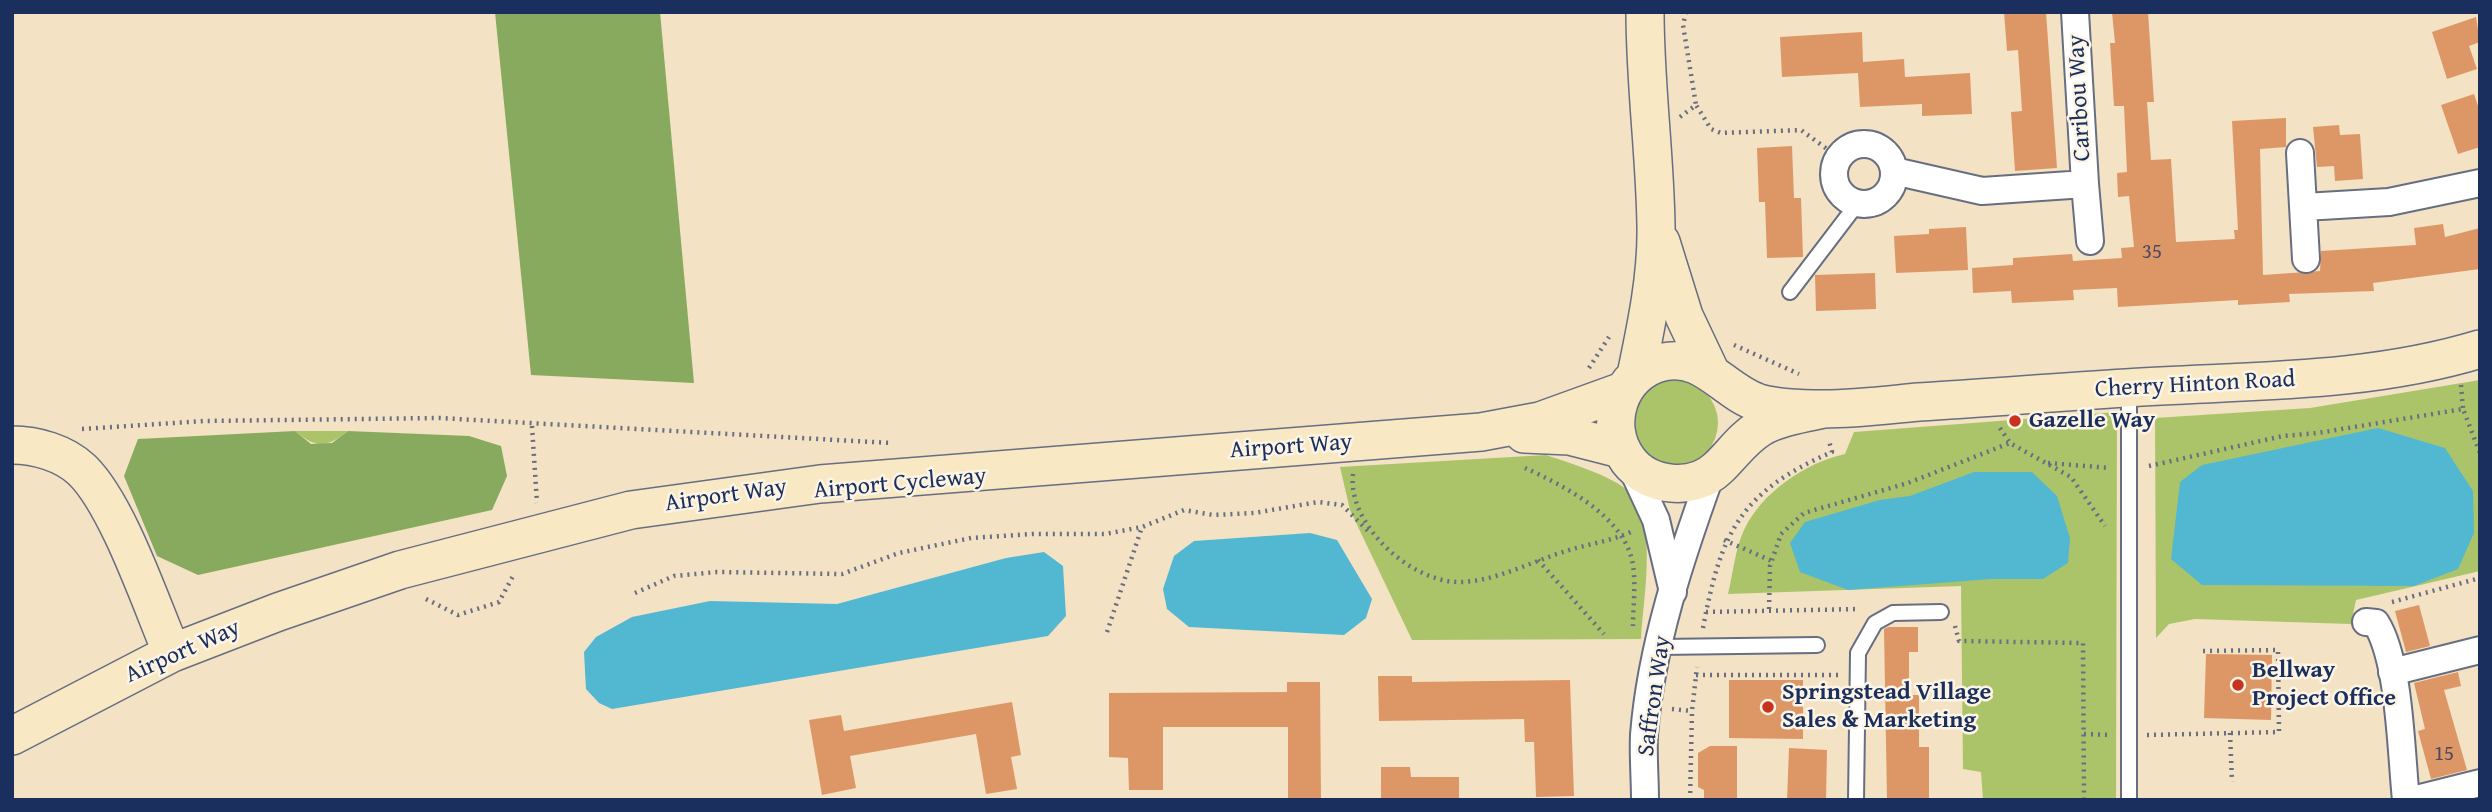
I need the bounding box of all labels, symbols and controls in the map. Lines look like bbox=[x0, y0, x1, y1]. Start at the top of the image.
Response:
street label: Caribou Way bbox=[2062, 34, 2098, 162]
house number: 35 bbox=[2142, 240, 2162, 266]
street label: Cherry Hinton Road bbox=[2094, 365, 2296, 405]
place label: Gazelle Way bbox=[2029, 407, 2155, 435]
marker: Gazelle Way bbox=[2007, 413, 2023, 429]
street label: Airport Way bbox=[1229, 428, 1353, 466]
street label: Airport Cycleway bbox=[812, 462, 988, 506]
street label: Airport Way bbox=[663, 473, 789, 519]
street label: Airport Way bbox=[121, 614, 245, 690]
street label: Saffron Way bbox=[1632, 634, 1678, 758]
place label: Bellway Project Office bbox=[2252, 657, 2396, 713]
marker: Bellway Project Office bbox=[2230, 677, 2246, 693]
place label: Springstead Village Sales & Marketing bbox=[1782, 679, 1991, 735]
marker: Springstead Village Sales & Marketing bbox=[1760, 699, 1776, 715]
house number: 15 bbox=[2434, 742, 2454, 768]

